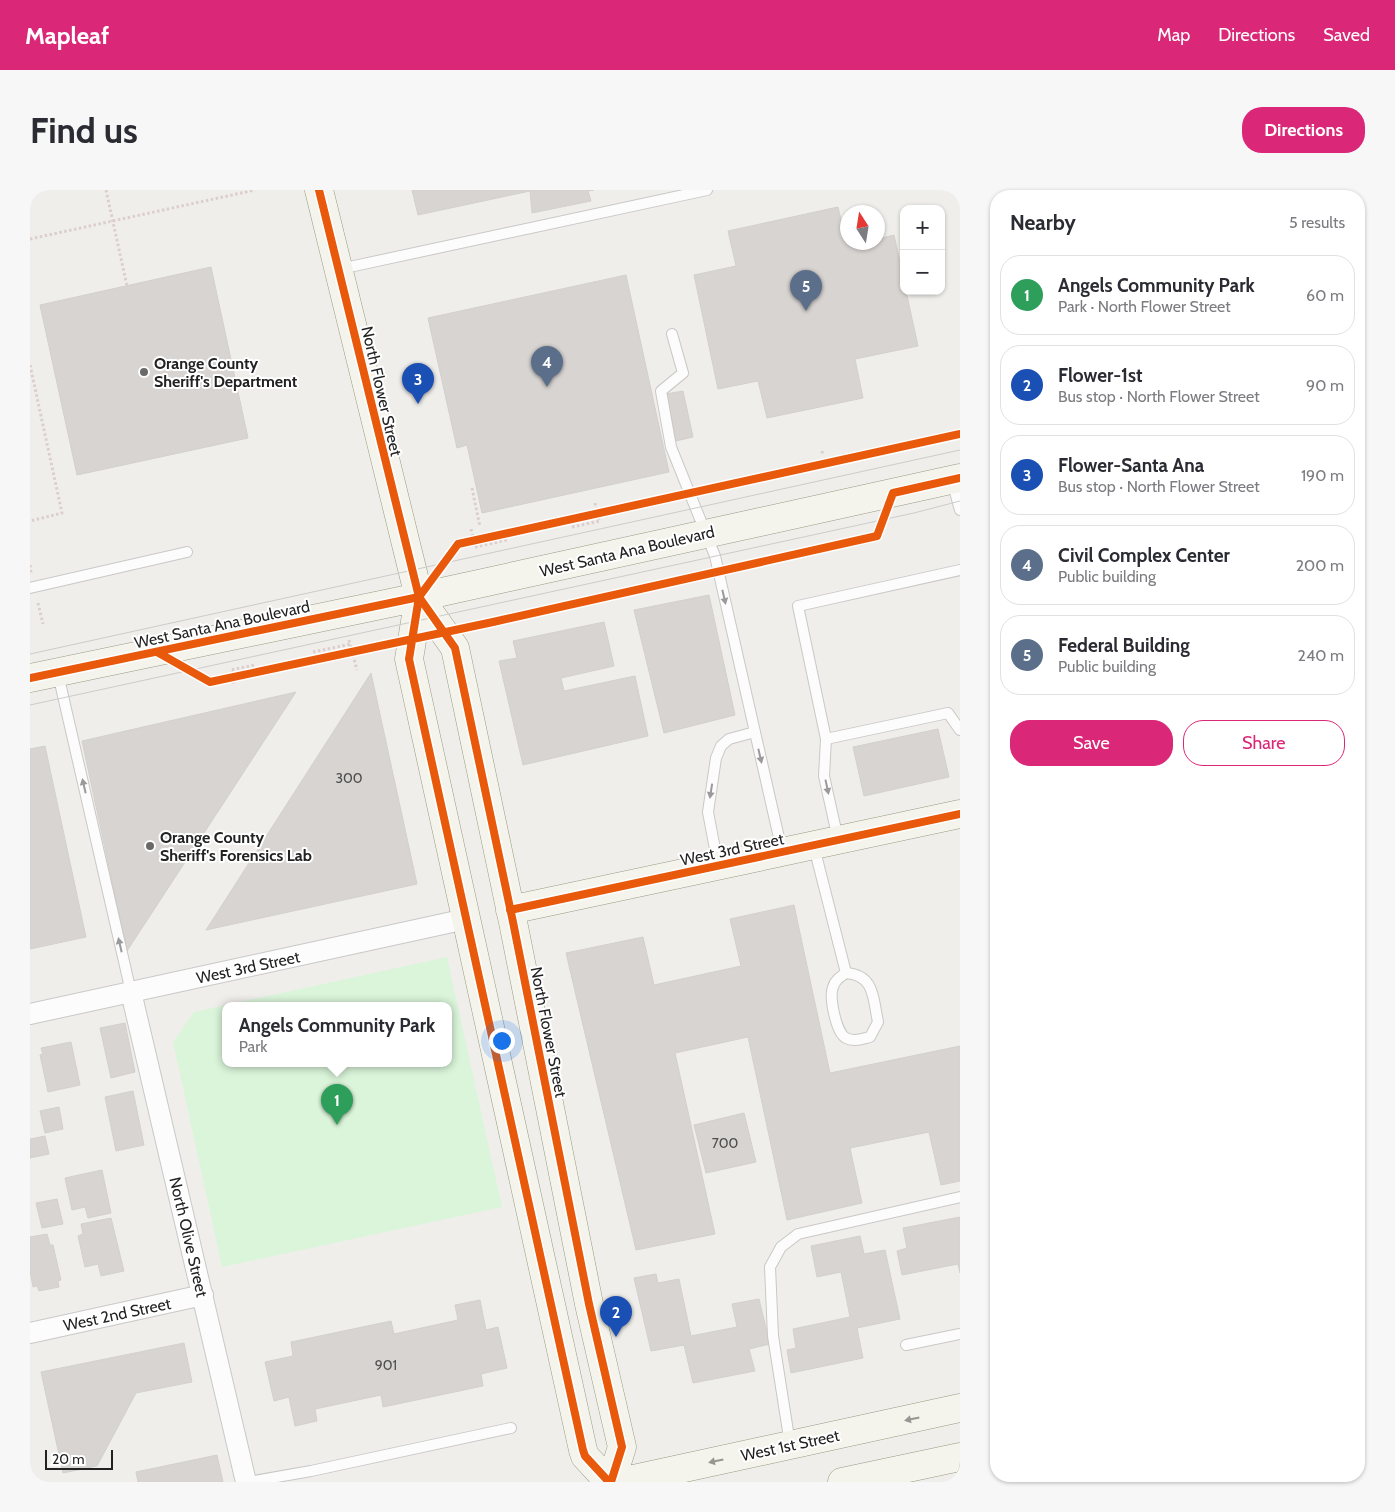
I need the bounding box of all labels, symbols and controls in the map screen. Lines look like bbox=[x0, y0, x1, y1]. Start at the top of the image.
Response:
text: Mapleaf bbox=[25, 21, 109, 50]
text: Map bbox=[1157, 24, 1190, 46]
text: Directions bbox=[1218, 24, 1295, 46]
text: Saved bbox=[1323, 24, 1370, 46]
button: Directions bbox=[1242, 107, 1365, 153]
text: Find us bbox=[30, 109, 138, 152]
north arrow bbox=[840, 205, 885, 250]
map controls bbox=[900, 205, 945, 295]
button: + bbox=[900, 205, 945, 250]
text: Nearby bbox=[1010, 210, 1076, 235]
text: 5 results bbox=[1289, 213, 1345, 232]
button: − bbox=[900, 250, 945, 295]
pin: 5 bbox=[790, 270, 822, 311]
text: Angels Community Park bbox=[1058, 274, 1255, 297]
text: 1 bbox=[1024, 286, 1030, 305]
text: 60 m bbox=[1306, 286, 1344, 305]
text: Park · North Flower Street bbox=[1058, 297, 1231, 316]
street label: North Flower Street bbox=[357, 324, 406, 459]
pin: 4 bbox=[531, 346, 563, 387]
place label: Orange County Sheriff's Department bbox=[154, 354, 298, 391]
pin: 3 bbox=[402, 363, 434, 404]
text: Flower-1st bbox=[1058, 364, 1143, 387]
marker: Orange County Sheriff's Department bbox=[138, 366, 150, 378]
text: 2 bbox=[1023, 376, 1031, 395]
text: 90 m bbox=[1306, 376, 1344, 395]
text: Bus stop · North Flower Street bbox=[1058, 387, 1260, 406]
text: Flower-Santa Ana bbox=[1058, 454, 1204, 477]
text: 3 bbox=[1023, 466, 1031, 485]
text: 190 m bbox=[1301, 466, 1344, 485]
text: Bus stop · North Flower Street bbox=[1058, 477, 1260, 496]
street label: West Santa Ana Boulevard bbox=[538, 522, 716, 581]
text: Civil Complex Center bbox=[1058, 544, 1230, 567]
text: 4 bbox=[1022, 556, 1032, 575]
text: 200 m bbox=[1296, 556, 1344, 575]
text: Public building bbox=[1058, 567, 1156, 586]
one-way arrow bbox=[720, 590, 728, 605]
street label: West Santa Ana Boulevard bbox=[133, 597, 311, 652]
text: Federal Building bbox=[1058, 634, 1190, 657]
text: 5 bbox=[1023, 646, 1031, 665]
text: 240 m bbox=[1298, 646, 1344, 665]
text: Public building bbox=[1058, 657, 1156, 676]
button: Save bbox=[1010, 720, 1173, 766]
button: Share bbox=[1183, 720, 1345, 766]
one-way arrow bbox=[756, 748, 764, 763]
house number: 300 bbox=[335, 769, 363, 787]
one-way arrow bbox=[80, 779, 88, 794]
one-way arrow bbox=[823, 779, 831, 795]
one-way arrow bbox=[707, 783, 715, 799]
place label: Orange County Sheriff's Forensics Lab bbox=[160, 828, 312, 865]
street label: West 3rd Street bbox=[679, 829, 786, 870]
marker: Orange County Sheriff's Forensics Lab bbox=[144, 840, 156, 852]
one-way arrow bbox=[116, 937, 124, 952]
street label: West 3rd Street bbox=[195, 947, 302, 988]
street label: North Flower Street bbox=[527, 965, 571, 1100]
popup bbox=[222, 1002, 452, 1067]
text: Angels Community Park bbox=[239, 1014, 435, 1037]
your location bbox=[489, 1028, 515, 1054]
text: Park bbox=[239, 1037, 268, 1056]
pin: 1 bbox=[321, 1084, 353, 1125]
house number: 700 bbox=[712, 1134, 738, 1152]
street label: North Olive Street bbox=[165, 1175, 212, 1300]
street label: West 2nd Street bbox=[62, 1294, 173, 1335]
pin: 2 bbox=[600, 1296, 632, 1337]
house number: 901 bbox=[375, 1356, 397, 1374]
one-way arrow bbox=[904, 1415, 920, 1423]
street label: West 1st Street bbox=[739, 1426, 842, 1465]
scale bar bbox=[45, 1447, 112, 1470]
text: 20 m bbox=[52, 1450, 85, 1468]
one-way arrow bbox=[708, 1457, 723, 1465]

